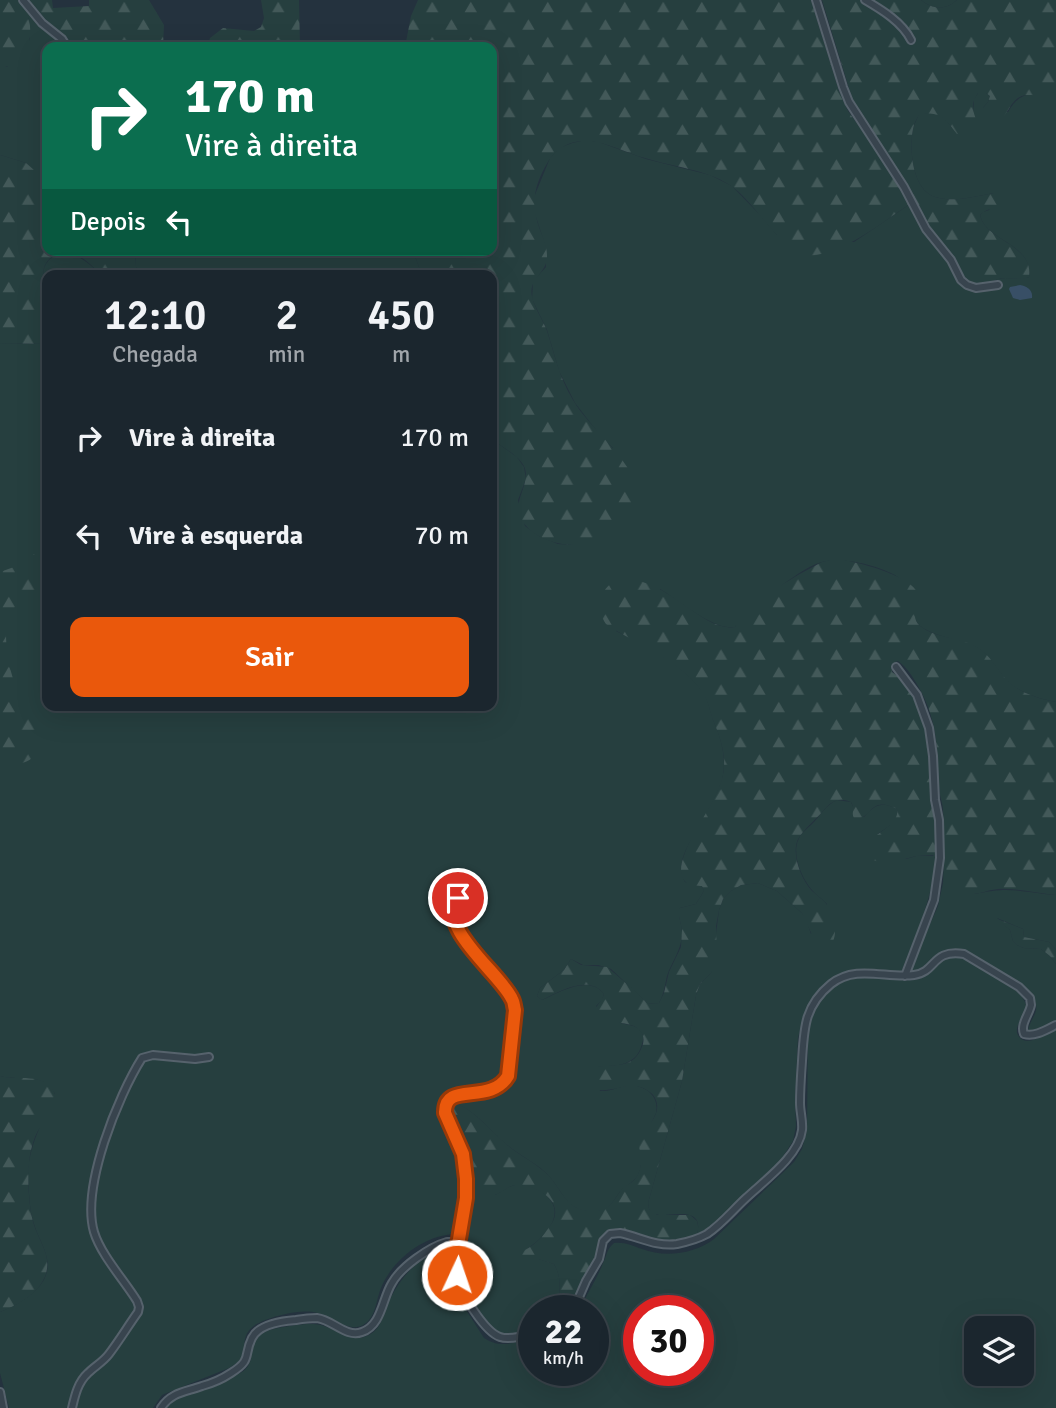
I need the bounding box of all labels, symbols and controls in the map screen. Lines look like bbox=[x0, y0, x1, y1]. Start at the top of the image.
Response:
text: 170 m bbox=[185, 66, 315, 126]
icon: right bbox=[70, 70, 161, 161]
text: Vire à direita bbox=[185, 126, 358, 165]
icon: left bbox=[160, 203, 198, 241]
text: Depois bbox=[70, 206, 146, 238]
text: 12:10 bbox=[104, 290, 206, 341]
text: 2 bbox=[275, 290, 298, 341]
text: 450 bbox=[367, 290, 435, 341]
text: Chegada bbox=[112, 340, 198, 369]
text: min bbox=[268, 340, 305, 369]
text: m bbox=[392, 340, 410, 369]
icon: right bbox=[70, 419, 108, 457]
text: Vire à direita bbox=[129, 422, 275, 454]
text: 170 m bbox=[400, 422, 469, 454]
icon: left bbox=[70, 517, 108, 555]
text: Vire à esquerda bbox=[129, 520, 303, 552]
text: 70 m bbox=[414, 520, 469, 552]
button: Sair bbox=[70, 617, 469, 697]
pin bbox=[428, 868, 488, 928]
icon: arrive bbox=[439, 879, 477, 917]
position arrow bbox=[420, 1238, 494, 1312]
speed limit sign: 30 bbox=[623, 1295, 714, 1386]
text: 22 bbox=[545, 1310, 582, 1353]
map controls bbox=[964, 1316, 1034, 1386]
button: layers bbox=[964, 1316, 1034, 1386]
text: km/h bbox=[543, 1347, 584, 1369]

